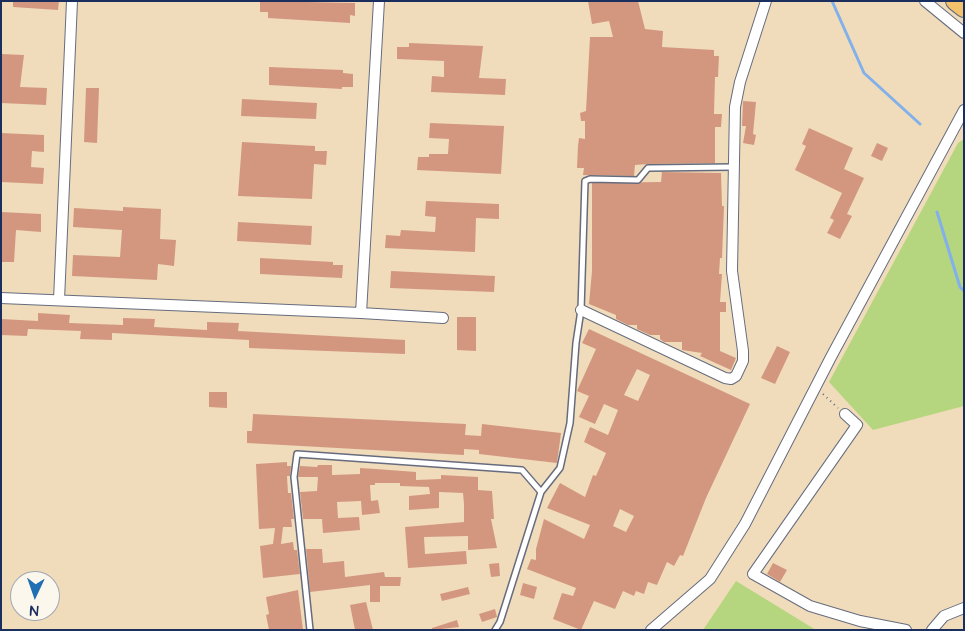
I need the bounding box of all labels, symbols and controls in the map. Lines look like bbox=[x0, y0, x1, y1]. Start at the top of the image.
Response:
north arrow bbox=[10, 571, 60, 621]
text: N bbox=[29, 600, 39, 620]

